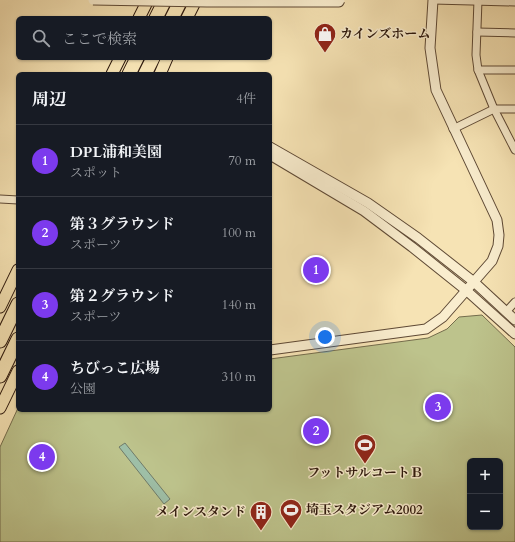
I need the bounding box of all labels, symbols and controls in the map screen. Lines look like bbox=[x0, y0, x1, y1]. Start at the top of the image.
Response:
search box bbox=[16, 16, 272, 60]
shop icon: カインズホーム bbox=[312, 21, 338, 54]
place label: カインズホーム bbox=[340, 25, 430, 43]
icon: search bbox=[30, 27, 52, 49]
text: ここで検索 bbox=[62, 29, 137, 49]
text: 周辺 bbox=[32, 88, 66, 111]
text: 4件 bbox=[236, 90, 256, 108]
text: DPL浦和美園 bbox=[70, 142, 162, 162]
text: 1 bbox=[42, 152, 48, 170]
text: 70 m bbox=[228, 152, 256, 170]
text: スポット bbox=[70, 164, 122, 182]
text: 第３グラウンド bbox=[70, 214, 175, 234]
text: 2 bbox=[42, 224, 48, 242]
text: 100 m bbox=[222, 224, 256, 242]
text: スポーツ bbox=[70, 236, 121, 254]
pin: 1 bbox=[303, 255, 329, 285]
text: 第２グラウンド bbox=[70, 286, 175, 306]
text: 3 bbox=[42, 296, 48, 314]
text: 140 m bbox=[222, 296, 256, 314]
text: スポーツ bbox=[70, 308, 121, 326]
your location bbox=[315, 327, 335, 347]
text: ちびっこ広場 bbox=[70, 358, 160, 378]
text: 4 bbox=[42, 368, 48, 386]
text: 310 m bbox=[222, 368, 256, 386]
text: 公園 bbox=[70, 380, 96, 398]
pin: 3 bbox=[425, 392, 451, 422]
pin: 2 bbox=[303, 416, 329, 446]
sports icon: フットサルコートＢ bbox=[352, 432, 378, 465]
pin: 4 bbox=[29, 442, 55, 472]
map controls bbox=[467, 458, 503, 530]
button: + bbox=[467, 458, 503, 494]
place label: フットサルコートＢ bbox=[307, 464, 423, 482]
button: − bbox=[467, 494, 503, 530]
sports icon: 埼玉スタジアム2002 bbox=[278, 497, 304, 530]
building icon: メインスタンド bbox=[248, 499, 274, 532]
place label: 埼玉スタジアム2002 bbox=[306, 501, 423, 519]
place label: メインスタンド bbox=[156, 503, 246, 521]

